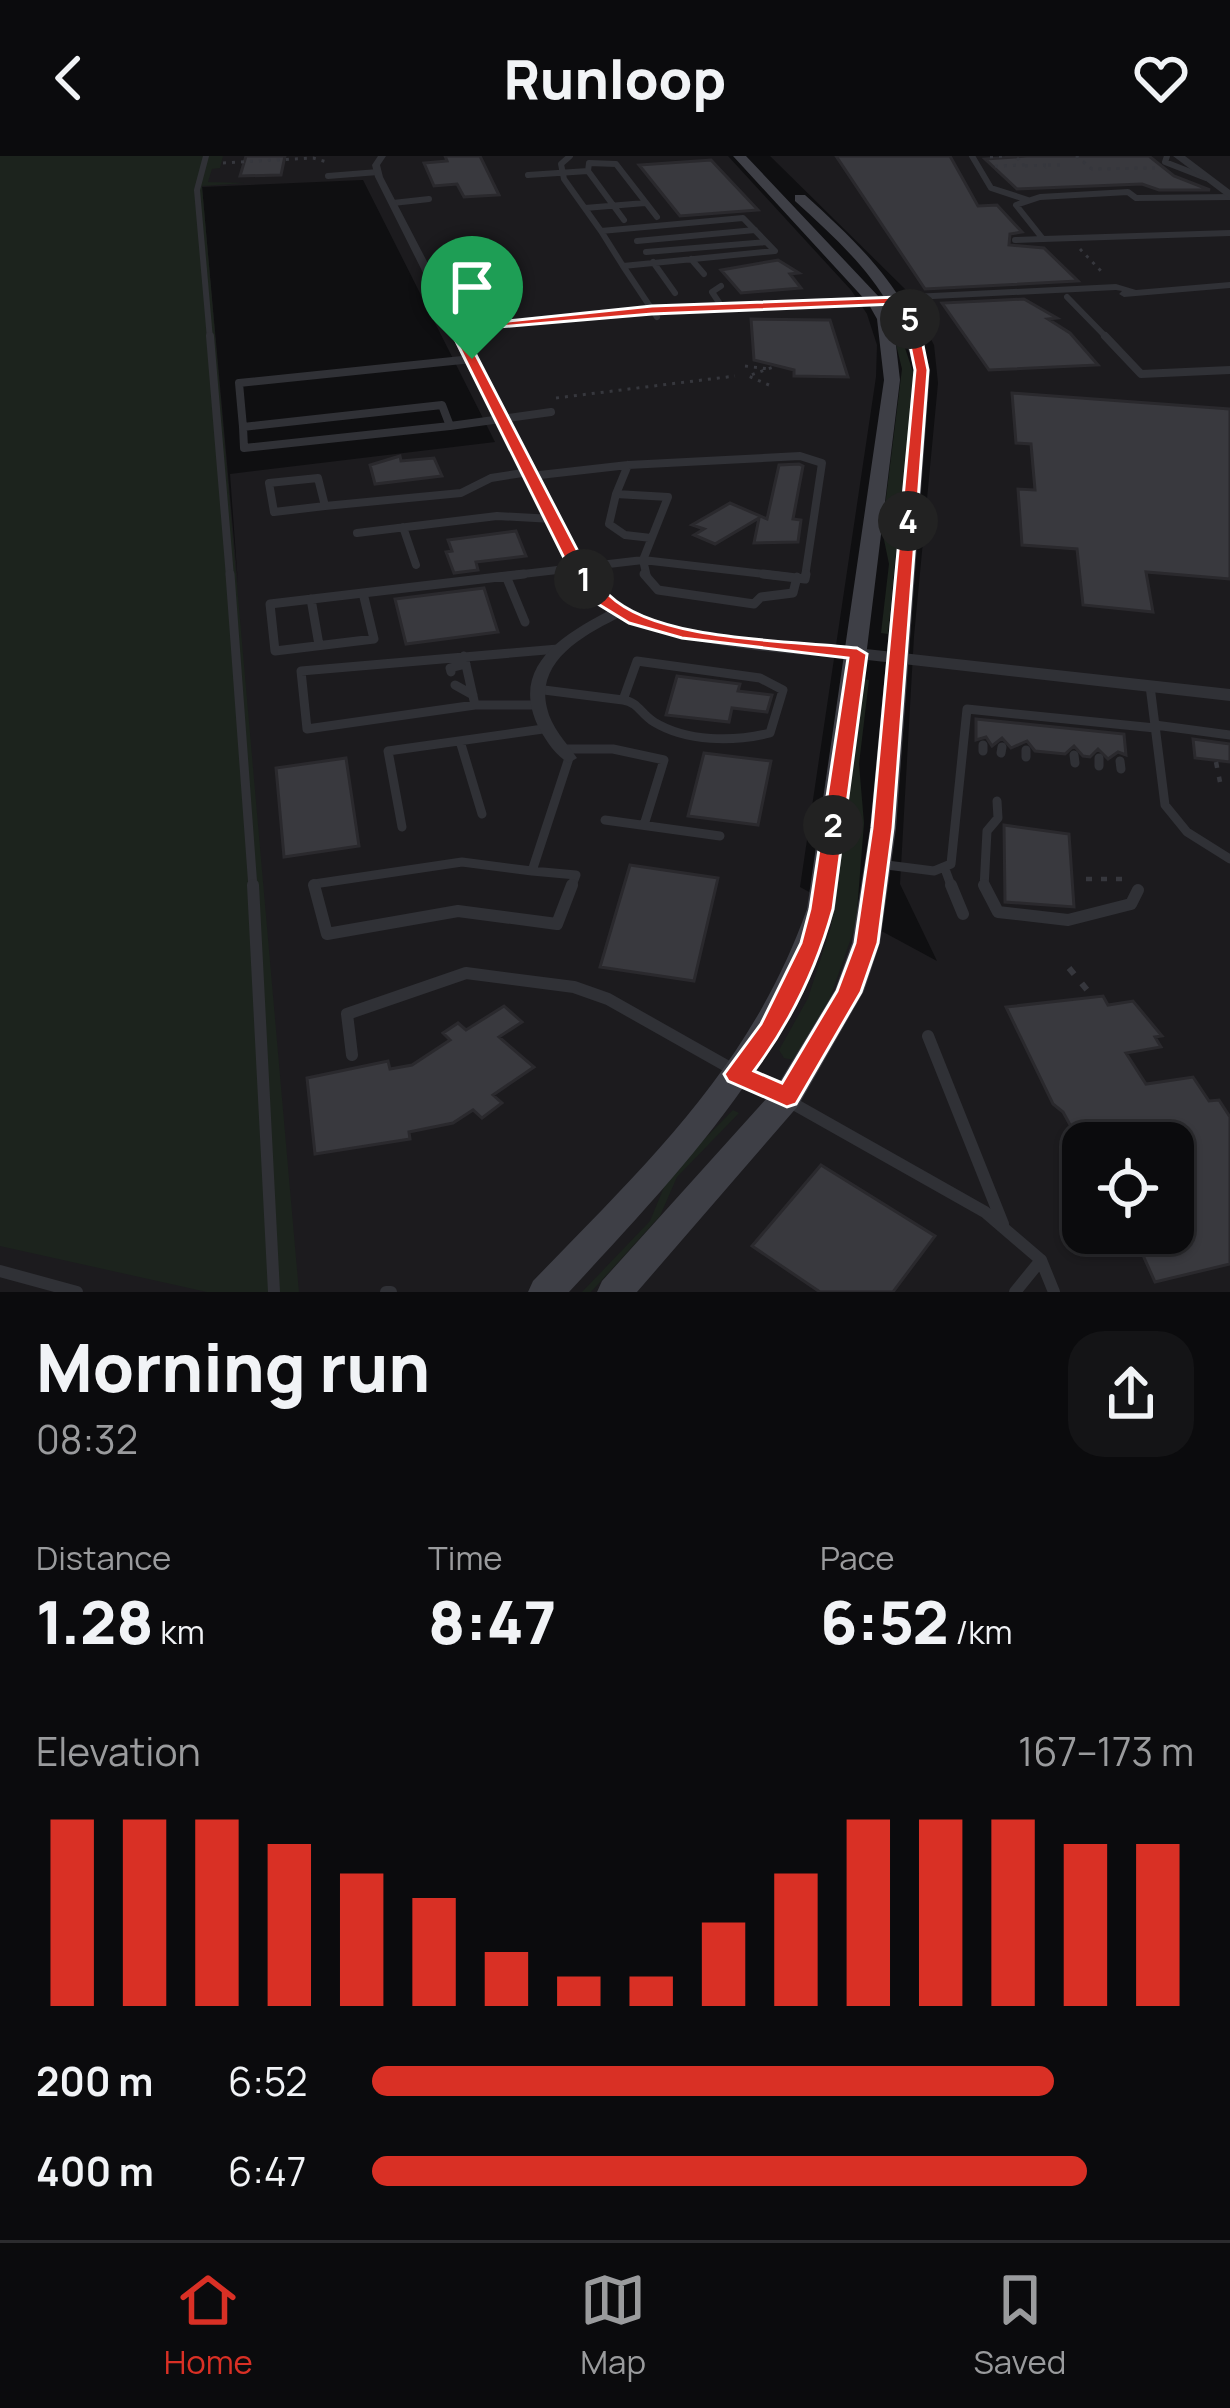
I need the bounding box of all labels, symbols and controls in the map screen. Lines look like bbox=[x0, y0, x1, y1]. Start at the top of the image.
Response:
text: Runloop bbox=[504, 41, 726, 115]
icon: back bbox=[36, 45, 102, 111]
icon: heart bbox=[1128, 45, 1194, 111]
pin bbox=[421, 236, 523, 359]
icon: arrive bbox=[439, 254, 505, 320]
pin: 5 bbox=[880, 289, 940, 349]
text: 5 bbox=[900, 296, 920, 341]
pin: 4 bbox=[878, 491, 938, 551]
text: 4 bbox=[898, 498, 918, 543]
pin: 1 bbox=[554, 549, 614, 609]
text: 1 bbox=[577, 556, 591, 601]
pin: 2 bbox=[803, 795, 863, 855]
text: 2 bbox=[823, 802, 843, 847]
map controls bbox=[1062, 1122, 1194, 1254]
button: locate bbox=[1062, 1122, 1194, 1254]
text: Morning run bbox=[36, 1322, 430, 1412]
button: share bbox=[1068, 1331, 1194, 1457]
text: 08:32 bbox=[36, 1412, 138, 1466]
text: Distance bbox=[36, 1535, 171, 1580]
text: Time bbox=[428, 1535, 503, 1580]
text: Pace bbox=[820, 1535, 895, 1580]
text: 1.28 bbox=[36, 1580, 154, 1662]
text: 8:47 bbox=[428, 1580, 556, 1662]
text: 6:52 bbox=[820, 1580, 949, 1662]
text: km bbox=[154, 1609, 205, 1654]
text: /km bbox=[949, 1609, 1013, 1654]
text: Elevation bbox=[36, 1724, 201, 1778]
text: 167–173 m bbox=[1018, 1724, 1194, 1778]
text: 200 m bbox=[36, 2054, 153, 2108]
text: 6:52 bbox=[228, 2054, 308, 2108]
text: 400 m bbox=[36, 2144, 154, 2198]
text: 6:47 bbox=[228, 2144, 306, 2198]
tab: Home bbox=[164, 2267, 253, 2384]
tab: Map bbox=[580, 2267, 646, 2384]
tab: Saved bbox=[973, 2267, 1066, 2384]

